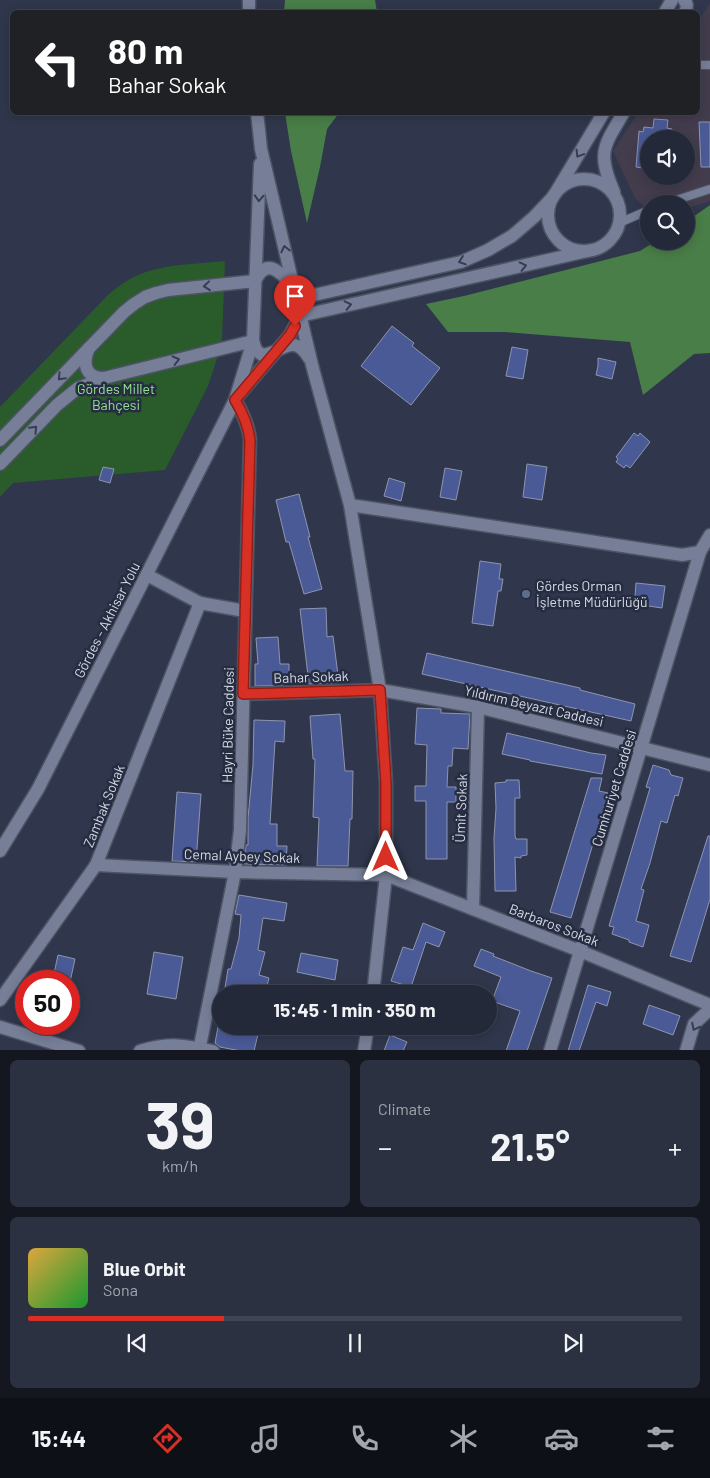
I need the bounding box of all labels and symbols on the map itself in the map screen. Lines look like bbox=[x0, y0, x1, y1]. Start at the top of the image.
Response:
one-way arrow bbox=[575, 149, 585, 158]
one-way arrow bbox=[253, 194, 264, 202]
one-way arrow bbox=[280, 245, 291, 254]
one-way arrow bbox=[458, 255, 467, 265]
one-way arrow bbox=[519, 261, 528, 272]
pin bbox=[274, 275, 316, 326]
one-way arrow bbox=[202, 280, 210, 291]
one-way arrow bbox=[343, 300, 352, 311]
one-way arrow bbox=[171, 355, 180, 366]
one-way arrow bbox=[58, 372, 67, 381]
park label: Gördes Millet Bahçesi bbox=[77, 380, 155, 413]
one-way arrow bbox=[28, 426, 37, 435]
street label: Gördes - Akhisar Yolu bbox=[70, 559, 143, 681]
place label: Gördes Orman İşletme Müdürlüğü bbox=[536, 577, 647, 610]
marker: Gördes Orman İşletme Müdürlüğü bbox=[520, 588, 532, 600]
street label: Hayri Büke Caddesi bbox=[218, 667, 237, 783]
street label: Bahar Sokak bbox=[273, 667, 349, 686]
street label: Yıldırım Beyazıt Caddesi bbox=[463, 681, 605, 730]
street label: Cumhuriyet Caddesi bbox=[588, 727, 639, 848]
street label: Zambak Sokak bbox=[79, 762, 128, 850]
street label: Ümit Sokak bbox=[451, 773, 470, 843]
position arrow bbox=[359, 830, 411, 882]
street label: Cemal Aybey Sokak bbox=[184, 845, 300, 866]
street label: Barbaros Sokak bbox=[507, 900, 601, 949]
speed limit sign: 50 bbox=[15, 970, 80, 1035]
one-way arrow bbox=[691, 1022, 701, 1031]

